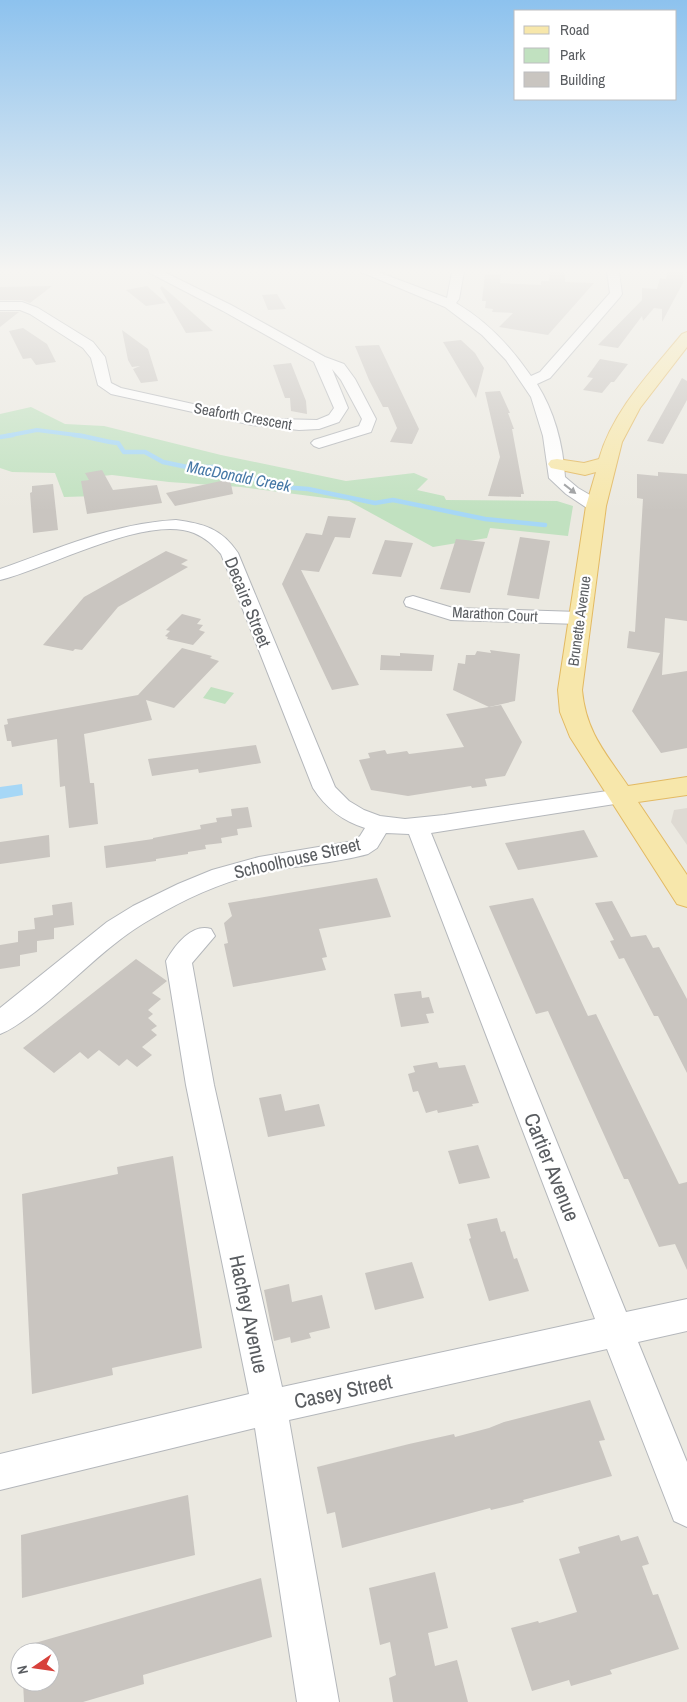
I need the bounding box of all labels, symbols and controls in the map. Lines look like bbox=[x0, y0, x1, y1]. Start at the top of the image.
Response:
legend bbox=[514, 10, 677, 100]
text: Road bbox=[560, 19, 589, 40]
text: Park bbox=[560, 44, 586, 65]
text: Building bbox=[560, 69, 605, 90]
street label: Seaforth Crescent bbox=[192, 397, 294, 435]
water label: MacDonald Creek bbox=[185, 455, 293, 497]
one-way arrow bbox=[563, 484, 577, 494]
street label: Decaire Street bbox=[219, 553, 277, 651]
street label: Brunette Avenue bbox=[562, 574, 596, 667]
street label: Marathon Court bbox=[452, 601, 539, 627]
street label: Schoolhouse Street bbox=[231, 831, 363, 885]
street label: Cartier Avenue bbox=[517, 1108, 587, 1226]
street label: Hachey Avenue bbox=[222, 1252, 276, 1376]
street label: Casey Street bbox=[291, 1366, 395, 1416]
north arrow bbox=[10, 1642, 60, 1692]
text: N bbox=[13, 1664, 32, 1676]

